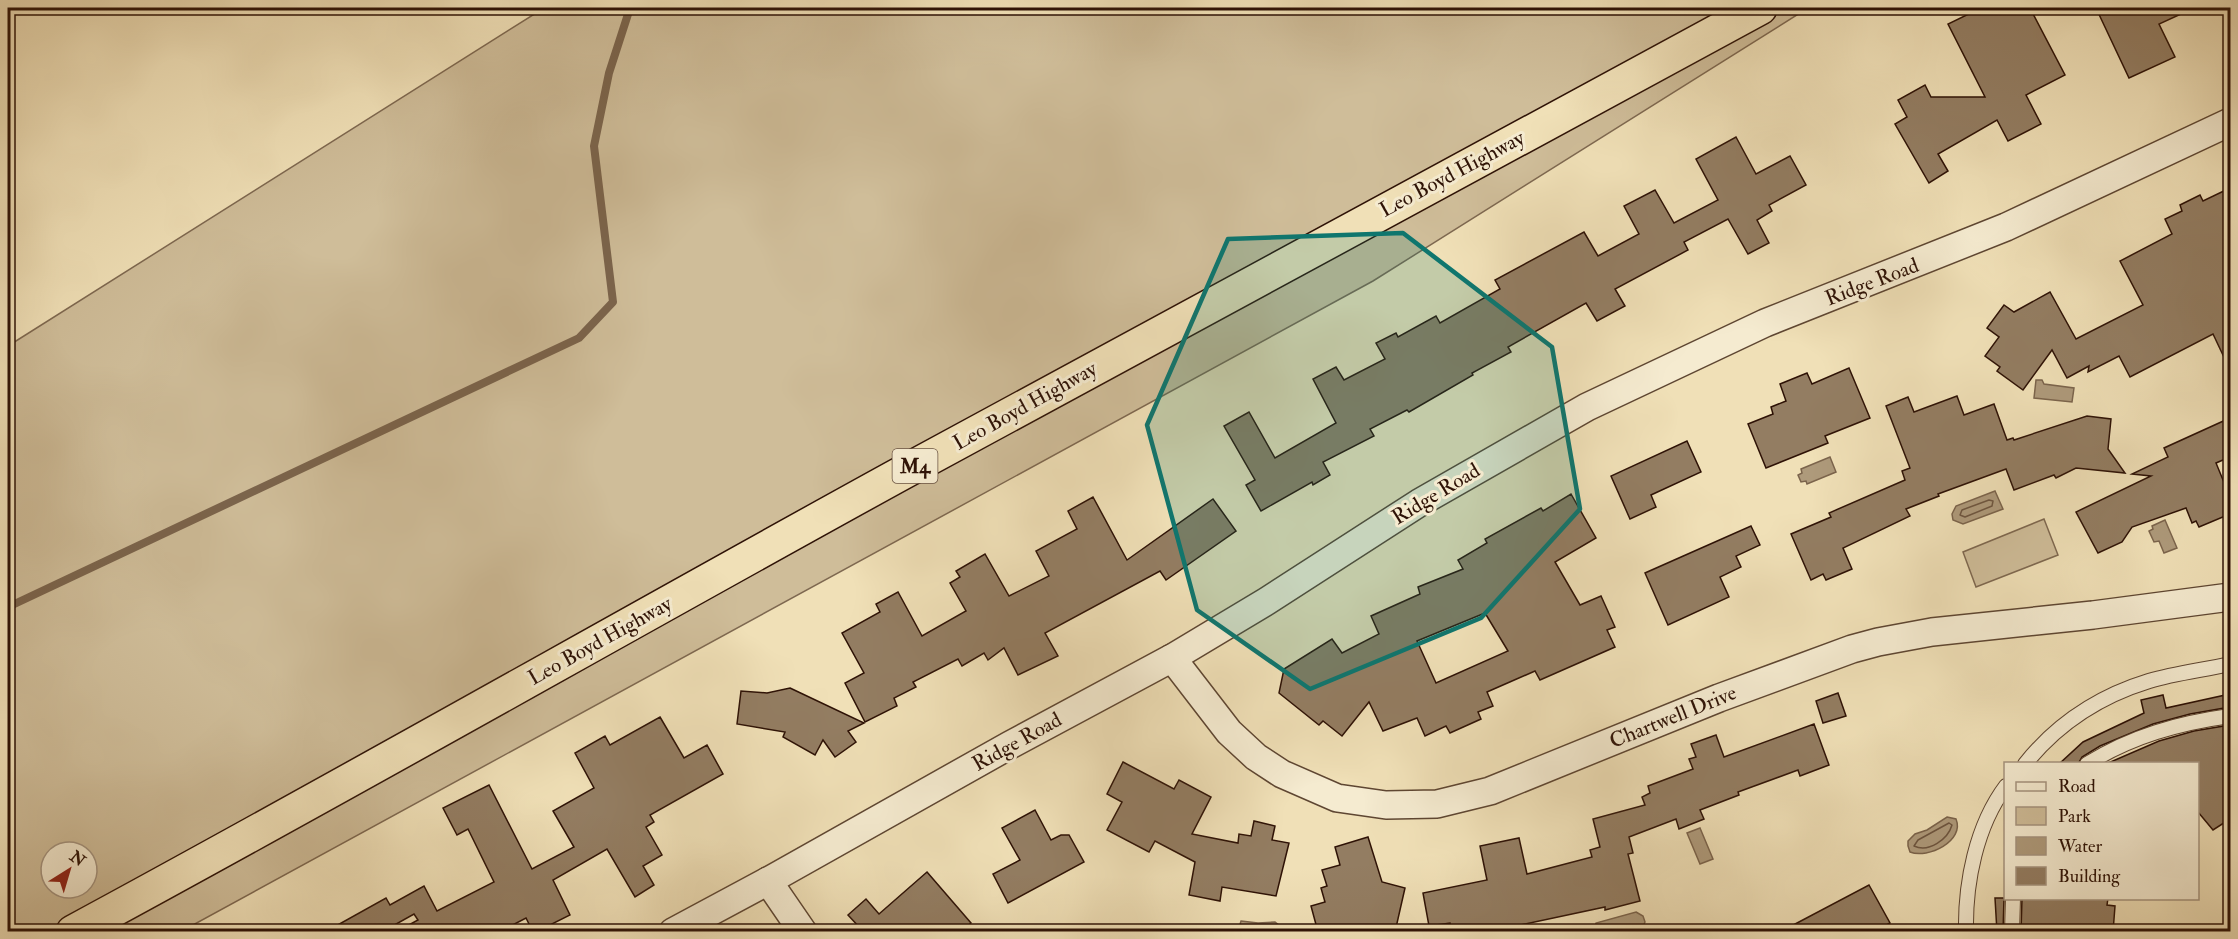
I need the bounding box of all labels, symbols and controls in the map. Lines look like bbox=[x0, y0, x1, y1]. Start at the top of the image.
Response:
street label: Leo Boyd Highway bbox=[1375, 124, 1530, 224]
street label: Ridge Road bbox=[1821, 252, 1923, 312]
street label: Leo Boyd Highway bbox=[948, 355, 1102, 457]
road number: M4 bbox=[892, 449, 938, 483]
street label: Ridge Road bbox=[1387, 457, 1486, 531]
street label: Leo Boyd Highway bbox=[523, 590, 677, 692]
street label: Chartwell Drive bbox=[1606, 679, 1741, 755]
street label: Ridge Road bbox=[967, 706, 1067, 778]
legend bbox=[2004, 762, 2199, 900]
text: Road bbox=[2058, 775, 2096, 798]
text: Park bbox=[2058, 805, 2091, 828]
text: Water bbox=[2057, 835, 2102, 858]
north arrow bbox=[39, 840, 99, 900]
text: N bbox=[65, 846, 90, 872]
text: Building bbox=[2058, 865, 2121, 888]

